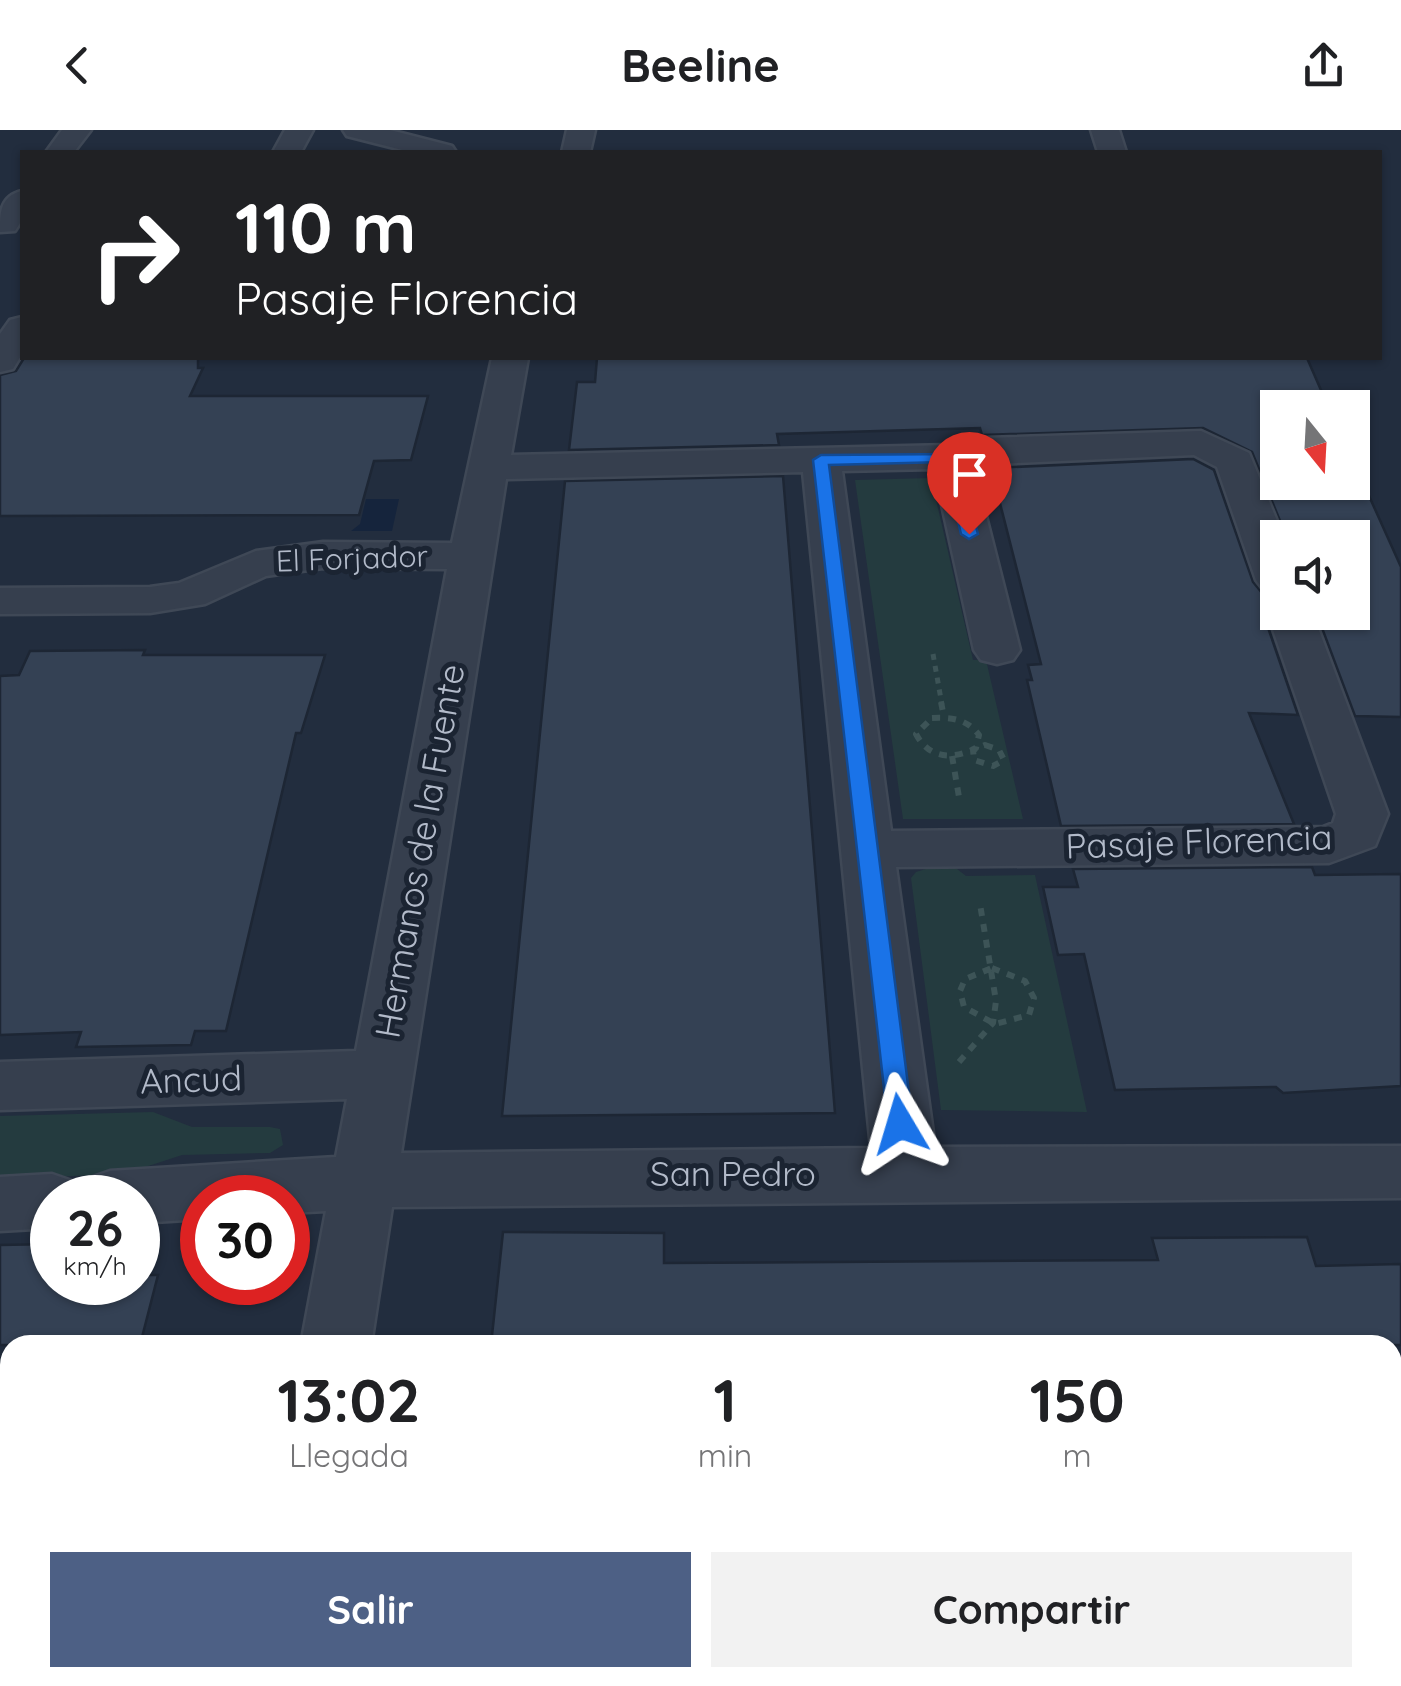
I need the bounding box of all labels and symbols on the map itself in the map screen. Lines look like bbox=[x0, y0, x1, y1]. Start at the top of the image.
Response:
north arrow bbox=[1260, 390, 1370, 500]
pin bbox=[927, 432, 1012, 535]
street label: El Forjador bbox=[275, 536, 429, 580]
street label: Hermanos de la Fuente bbox=[364, 660, 474, 1041]
street label: Pasaje Florencia bbox=[1065, 814, 1333, 868]
street label: Ancud bbox=[139, 1055, 243, 1103]
position arrow bbox=[848, 1072, 952, 1176]
street label: San Pedro bbox=[650, 1151, 816, 1195]
speed limit sign: 30 bbox=[180, 1175, 310, 1305]

